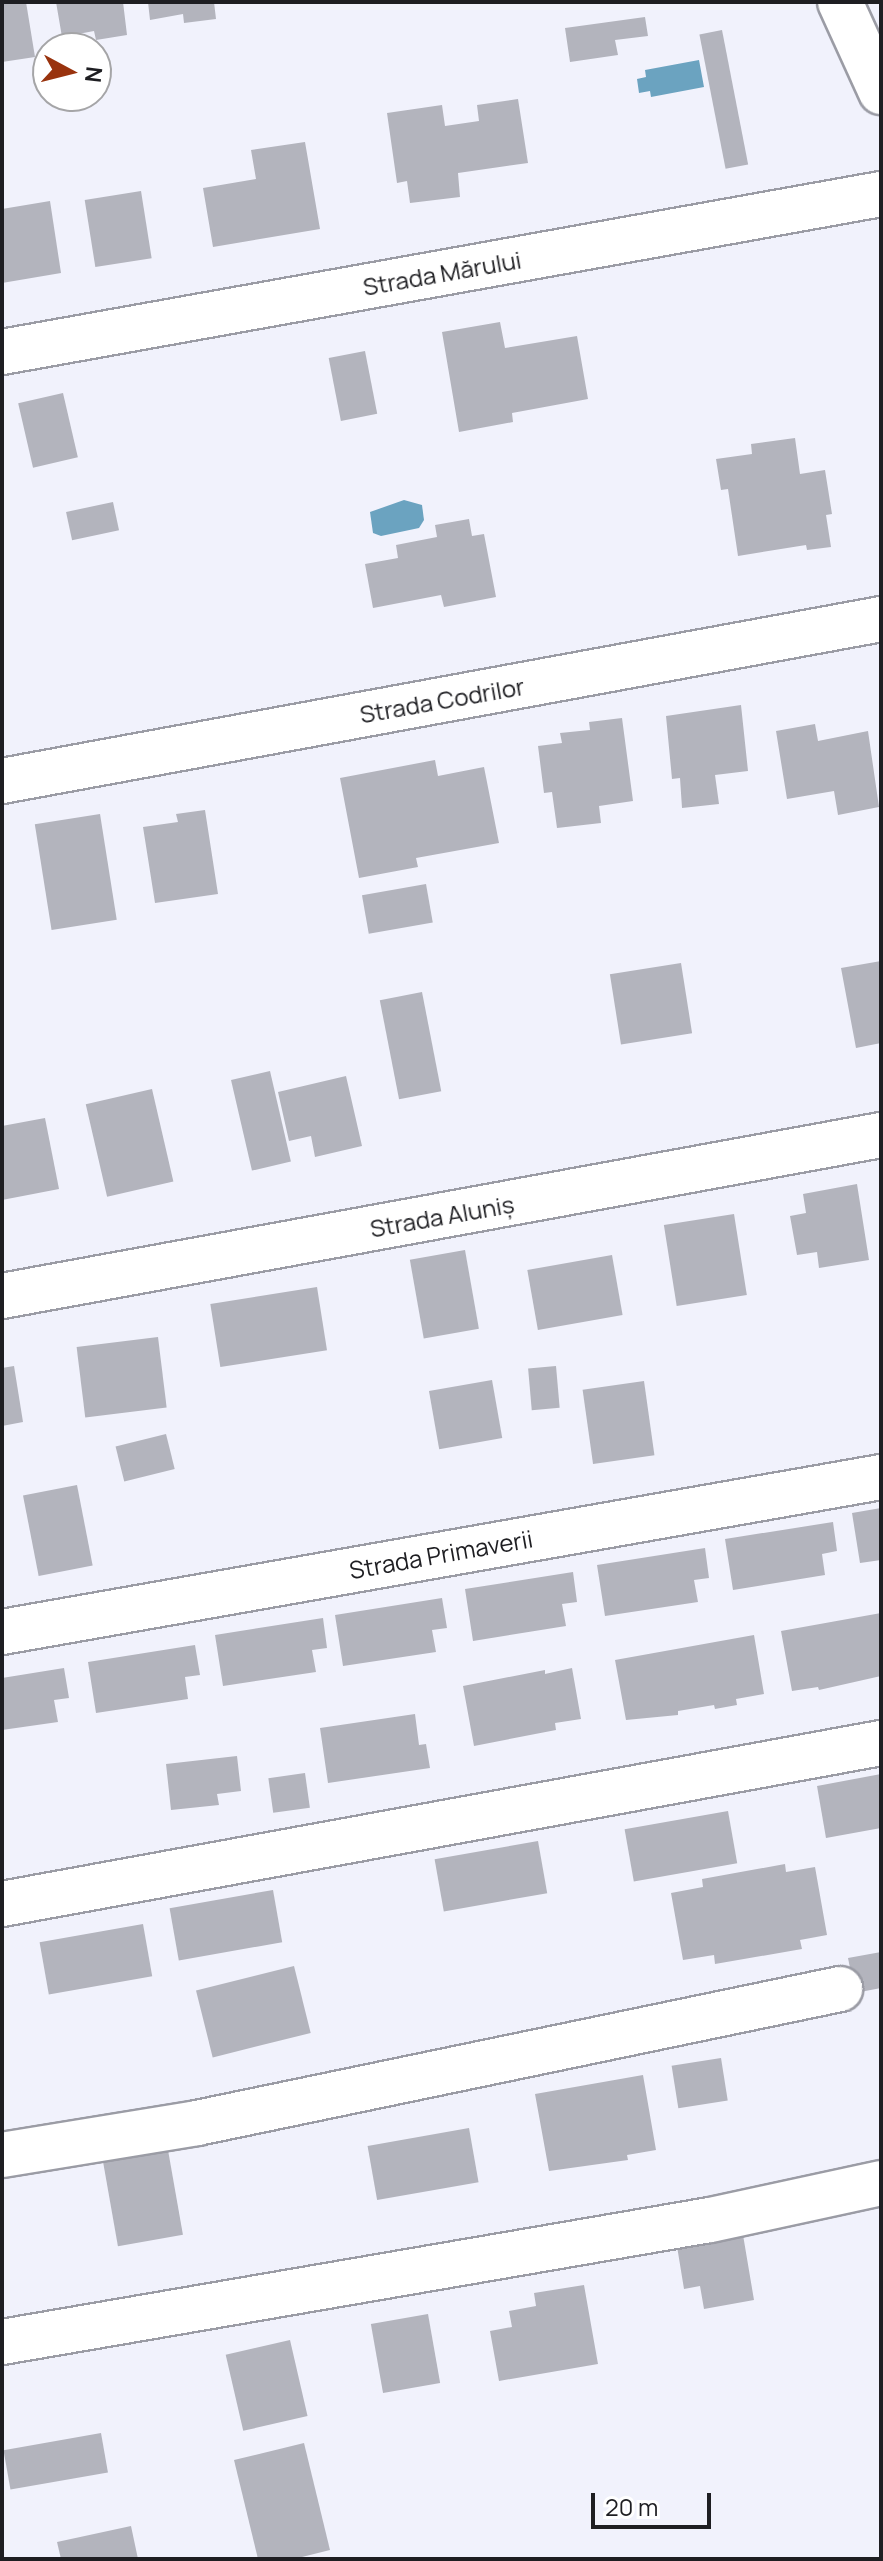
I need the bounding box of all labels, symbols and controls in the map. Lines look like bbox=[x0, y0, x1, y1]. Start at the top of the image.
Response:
north arrow bbox=[32, 32, 112, 112]
text: N bbox=[78, 65, 110, 84]
street label: Strada Mărului bbox=[361, 245, 523, 301]
street label: Strada Codrilor bbox=[357, 671, 527, 729]
street label: Strada Aluniș bbox=[368, 1189, 516, 1243]
street label: Strada Primaverii bbox=[347, 1524, 535, 1584]
scale bar bbox=[595, 2477, 715, 2527]
text: 20 m bbox=[605, 2490, 658, 2523]

